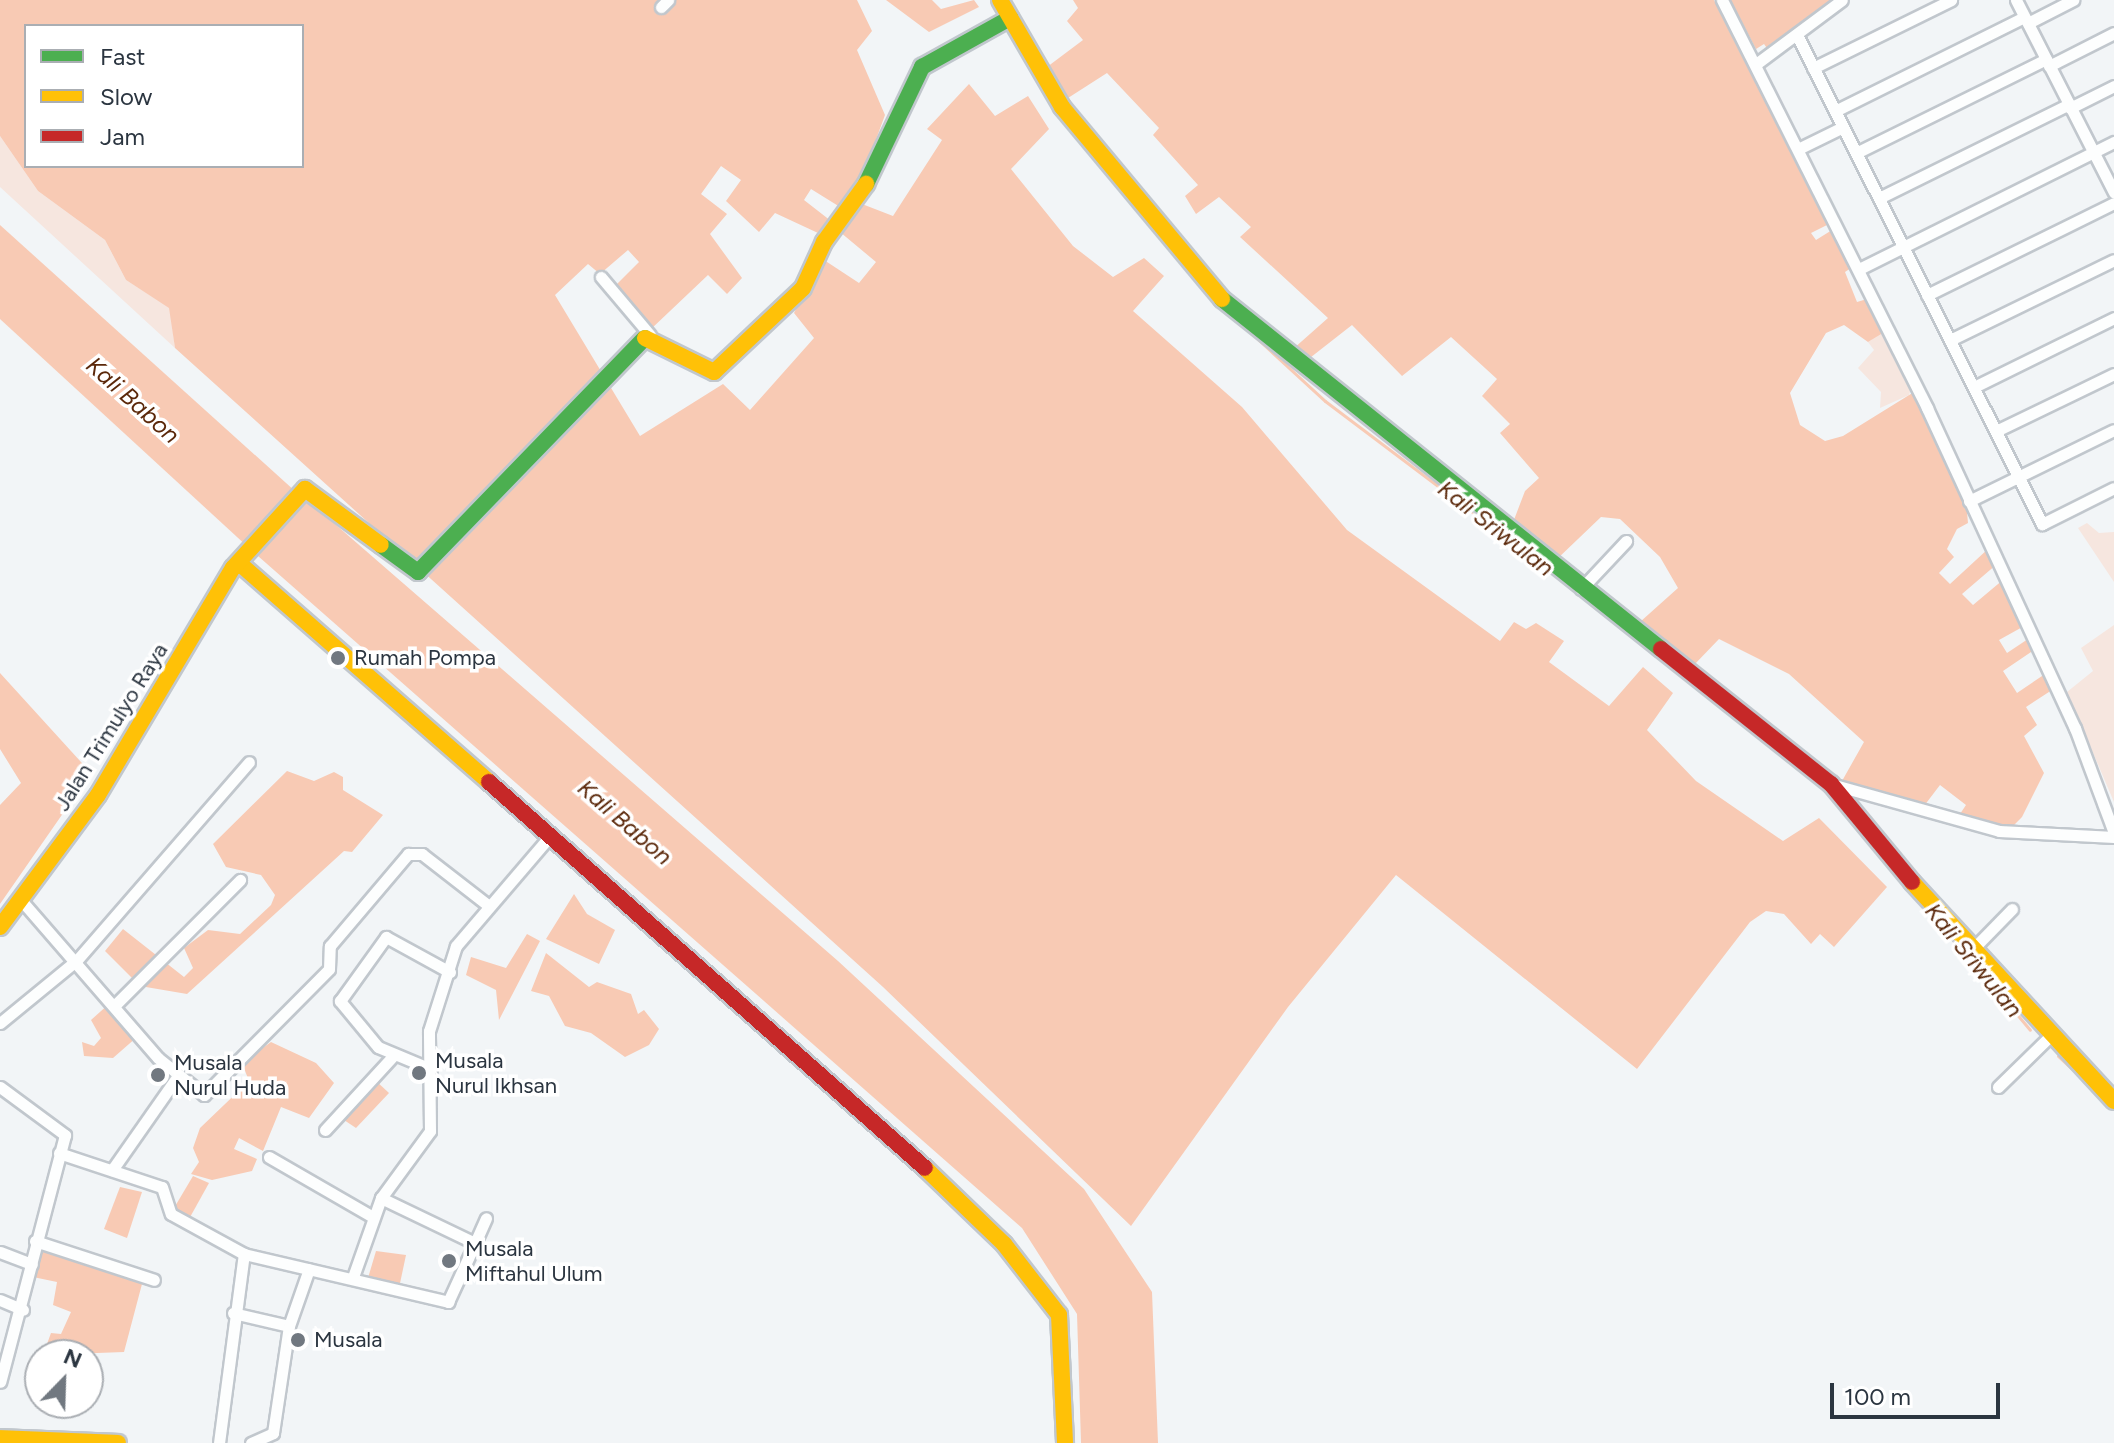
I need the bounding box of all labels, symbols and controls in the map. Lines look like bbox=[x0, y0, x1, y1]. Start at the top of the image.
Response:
legend bbox=[24, 24, 304, 168]
text: Fast bbox=[100, 42, 145, 71]
text: Slow bbox=[100, 82, 152, 111]
text: Jam bbox=[100, 122, 145, 151]
water label: Kali Babon bbox=[80, 351, 186, 449]
water label: Kali Sriwulan bbox=[1432, 474, 1560, 582]
street label: Jalan Trimulyo Raya bbox=[49, 638, 173, 816]
place label: Rumah Pompa bbox=[354, 645, 496, 671]
marker: Rumah Pompa bbox=[329, 649, 347, 667]
water label: Kali Babon bbox=[572, 773, 678, 871]
water label: Kali Sriwulan bbox=[1919, 897, 2029, 1023]
place label: Musala Nurul Ikhsan bbox=[435, 1047, 557, 1098]
place label: Musala Nurul Huda bbox=[174, 1049, 286, 1100]
marker: Musala Nurul Ikhsan bbox=[410, 1064, 428, 1082]
marker: Musala Nurul Huda bbox=[149, 1066, 167, 1084]
place label: Musala Miftahul Ulum bbox=[465, 1235, 603, 1286]
marker: Musala Miftahul Ulum bbox=[440, 1252, 458, 1270]
place label: Musala bbox=[314, 1327, 382, 1353]
marker: Musala bbox=[289, 1331, 307, 1349]
north arrow bbox=[24, 1339, 104, 1419]
text: N bbox=[60, 1343, 86, 1374]
scale bar bbox=[1834, 1367, 2004, 1417]
text: 100 m bbox=[1844, 1382, 1911, 1411]

